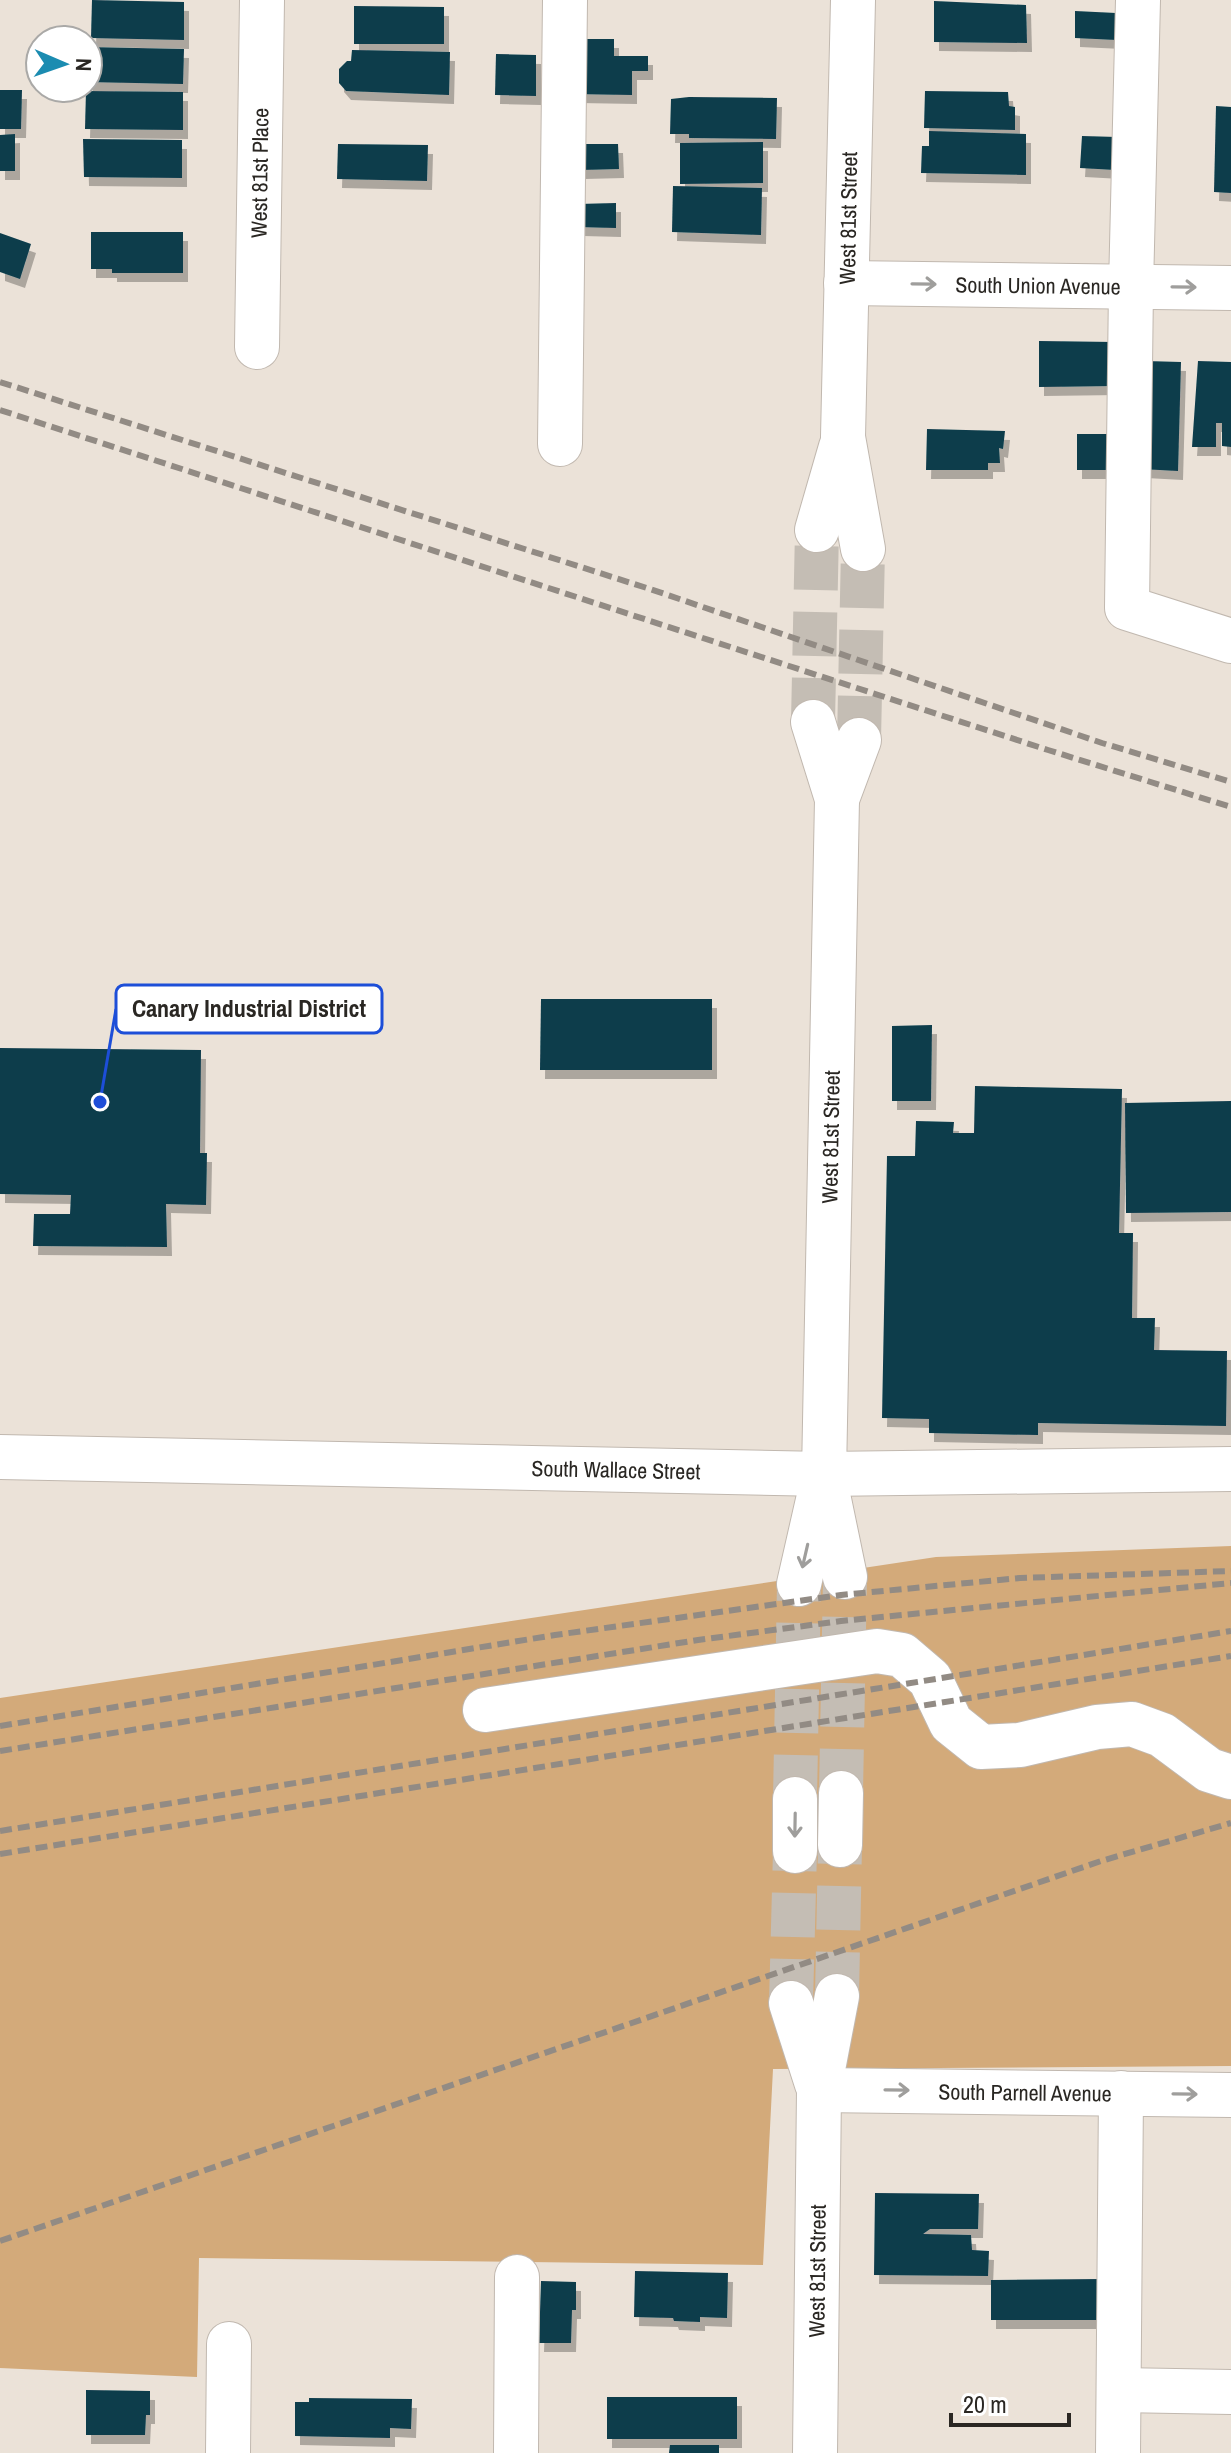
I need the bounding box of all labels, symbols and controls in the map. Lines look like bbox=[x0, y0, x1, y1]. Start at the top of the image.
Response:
north arrow bbox=[24, 24, 104, 104]
text: N bbox=[69, 58, 99, 72]
street label: West 81st Place bbox=[244, 108, 275, 238]
street label: West 81st Street bbox=[832, 151, 864, 285]
street label: South Union Avenue bbox=[955, 269, 1121, 302]
one-way arrow bbox=[910, 276, 937, 292]
one-way arrow bbox=[1170, 279, 1197, 295]
callout: Canary Industrial District bbox=[116, 985, 382, 1033]
text: Canary Industrial District bbox=[132, 992, 366, 1024]
street label: West 81st Street bbox=[814, 1070, 847, 1204]
street label: South Wallace Street bbox=[531, 1453, 701, 1486]
one-way arrow bbox=[797, 1543, 812, 1569]
one-way arrow bbox=[787, 1811, 803, 1838]
street label: South Parnell Avenue bbox=[938, 2076, 1112, 2109]
one-way arrow bbox=[883, 2082, 910, 2098]
one-way arrow bbox=[1171, 2086, 1198, 2102]
street label: West 81st Street bbox=[801, 2204, 833, 2338]
scale bar bbox=[951, 2377, 1069, 2427]
text: 20 m bbox=[963, 2388, 1007, 2420]

